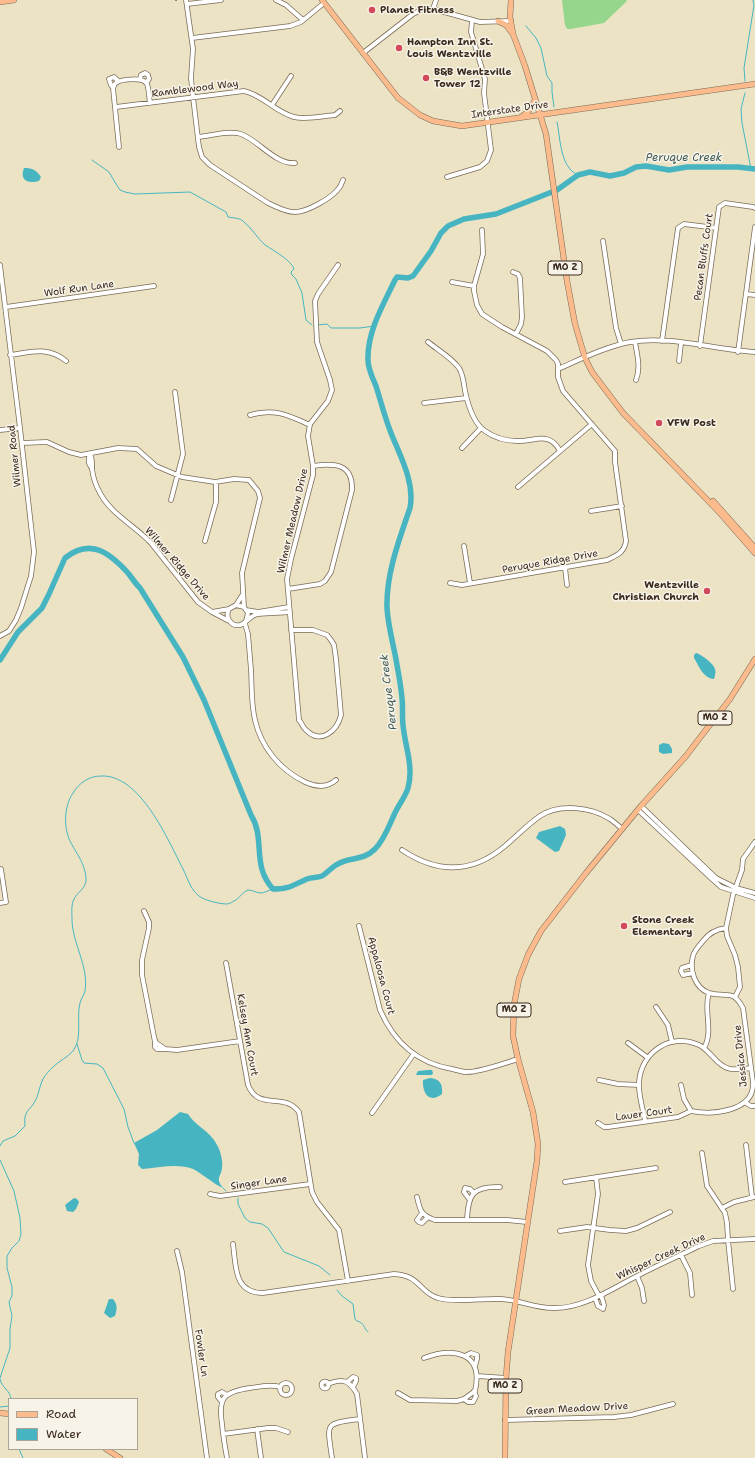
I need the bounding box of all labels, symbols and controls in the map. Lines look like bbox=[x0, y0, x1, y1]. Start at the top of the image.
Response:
place label: Planet Fitness bbox=[380, 4, 454, 16]
marker: Planet Fitness bbox=[367, 5, 377, 15]
place label: Hampton Inn St. Louis Wentzville bbox=[407, 36, 493, 60]
marker: Hampton Inn St. Louis Wentzville bbox=[394, 43, 404, 53]
place label: B&B Wentzville Tower 12 bbox=[434, 66, 511, 90]
marker: B&B Wentzville Tower 12 bbox=[421, 73, 431, 83]
street label: Ramblewood Way bbox=[151, 78, 239, 100]
street label: Interstate Drive bbox=[471, 99, 549, 121]
water label: Peruque Creek bbox=[646, 151, 722, 165]
street label: Pecan Bluffs Court bbox=[692, 212, 716, 302]
road number: MO Z bbox=[548, 261, 582, 275]
street label: Wolf Run Lane bbox=[43, 278, 115, 300]
place label: VFW Post bbox=[667, 417, 716, 429]
marker: VFW Post bbox=[654, 418, 664, 428]
street label: Wilmer Road bbox=[6, 424, 24, 488]
street label: Wilmer Meadow Drive bbox=[275, 467, 311, 575]
street label: Wilmer Ridge Drive bbox=[142, 525, 212, 603]
street label: Peruque Ridge Drive bbox=[501, 548, 599, 576]
place label: Wentzville Christian Church bbox=[612, 579, 699, 602]
marker: Wentzville Christian Church bbox=[702, 586, 712, 596]
water label: Peruque Creek bbox=[378, 653, 400, 731]
road number: MO Z bbox=[698, 711, 732, 725]
place label: Stone Creek Elementary bbox=[632, 914, 694, 938]
marker: Stone Creek Elementary bbox=[619, 921, 629, 931]
street label: Appaloosa Court bbox=[365, 936, 397, 1016]
street label: Kelsey Ann Court bbox=[234, 993, 260, 1077]
road number: MO Z bbox=[497, 1003, 531, 1017]
street label: Jessica Drive bbox=[732, 1024, 750, 1088]
street label: Lauer Court bbox=[615, 1104, 673, 1124]
street label: Singer Lane bbox=[230, 1173, 288, 1193]
street label: Whisper Creek Drive bbox=[615, 1231, 707, 1283]
street label: Fowler Ln bbox=[192, 1328, 210, 1378]
road number: MO Z bbox=[488, 1379, 522, 1393]
legend bbox=[8, 1398, 138, 1450]
street label: Green Meadow Drive bbox=[526, 1400, 628, 1418]
text: Road bbox=[46, 1406, 76, 1422]
text: Water bbox=[46, 1426, 81, 1442]

